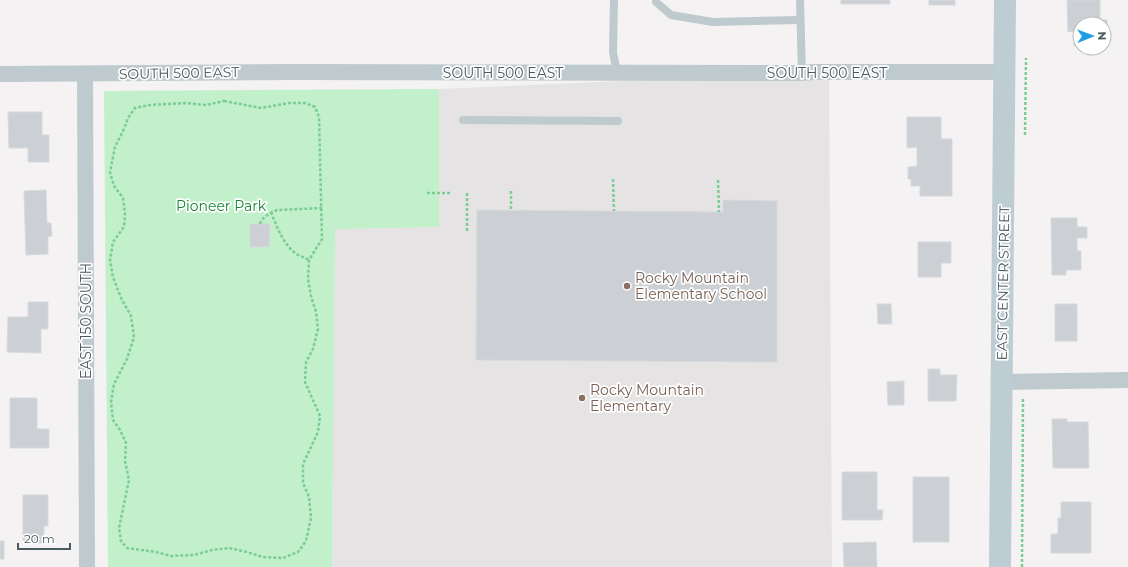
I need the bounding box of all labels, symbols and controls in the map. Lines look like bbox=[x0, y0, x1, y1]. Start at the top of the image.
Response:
north arrow bbox=[1072, 16, 1112, 56]
text: N bbox=[1095, 31, 1109, 40]
street label: SOUTH 500 EAST bbox=[119, 63, 239, 83]
street label: SOUTH 500 EAST bbox=[443, 64, 563, 82]
street label: SOUTH 500 EAST bbox=[767, 64, 887, 82]
park label: Pioneer Park bbox=[176, 197, 267, 215]
street label: EAST CENTER STREET bbox=[993, 205, 1013, 361]
street label: EAST 150 SOUTH bbox=[77, 263, 95, 379]
place label: Rocky Mountain Elementary School bbox=[635, 269, 767, 303]
marker: Rocky Mountain Elementary School bbox=[622, 281, 632, 291]
place label: Rocky Mountain Elementary bbox=[590, 381, 704, 415]
marker: Rocky Mountain Elementary bbox=[577, 393, 587, 403]
scale bar bbox=[18, 525, 70, 551]
text: 20 m bbox=[24, 531, 55, 546]

